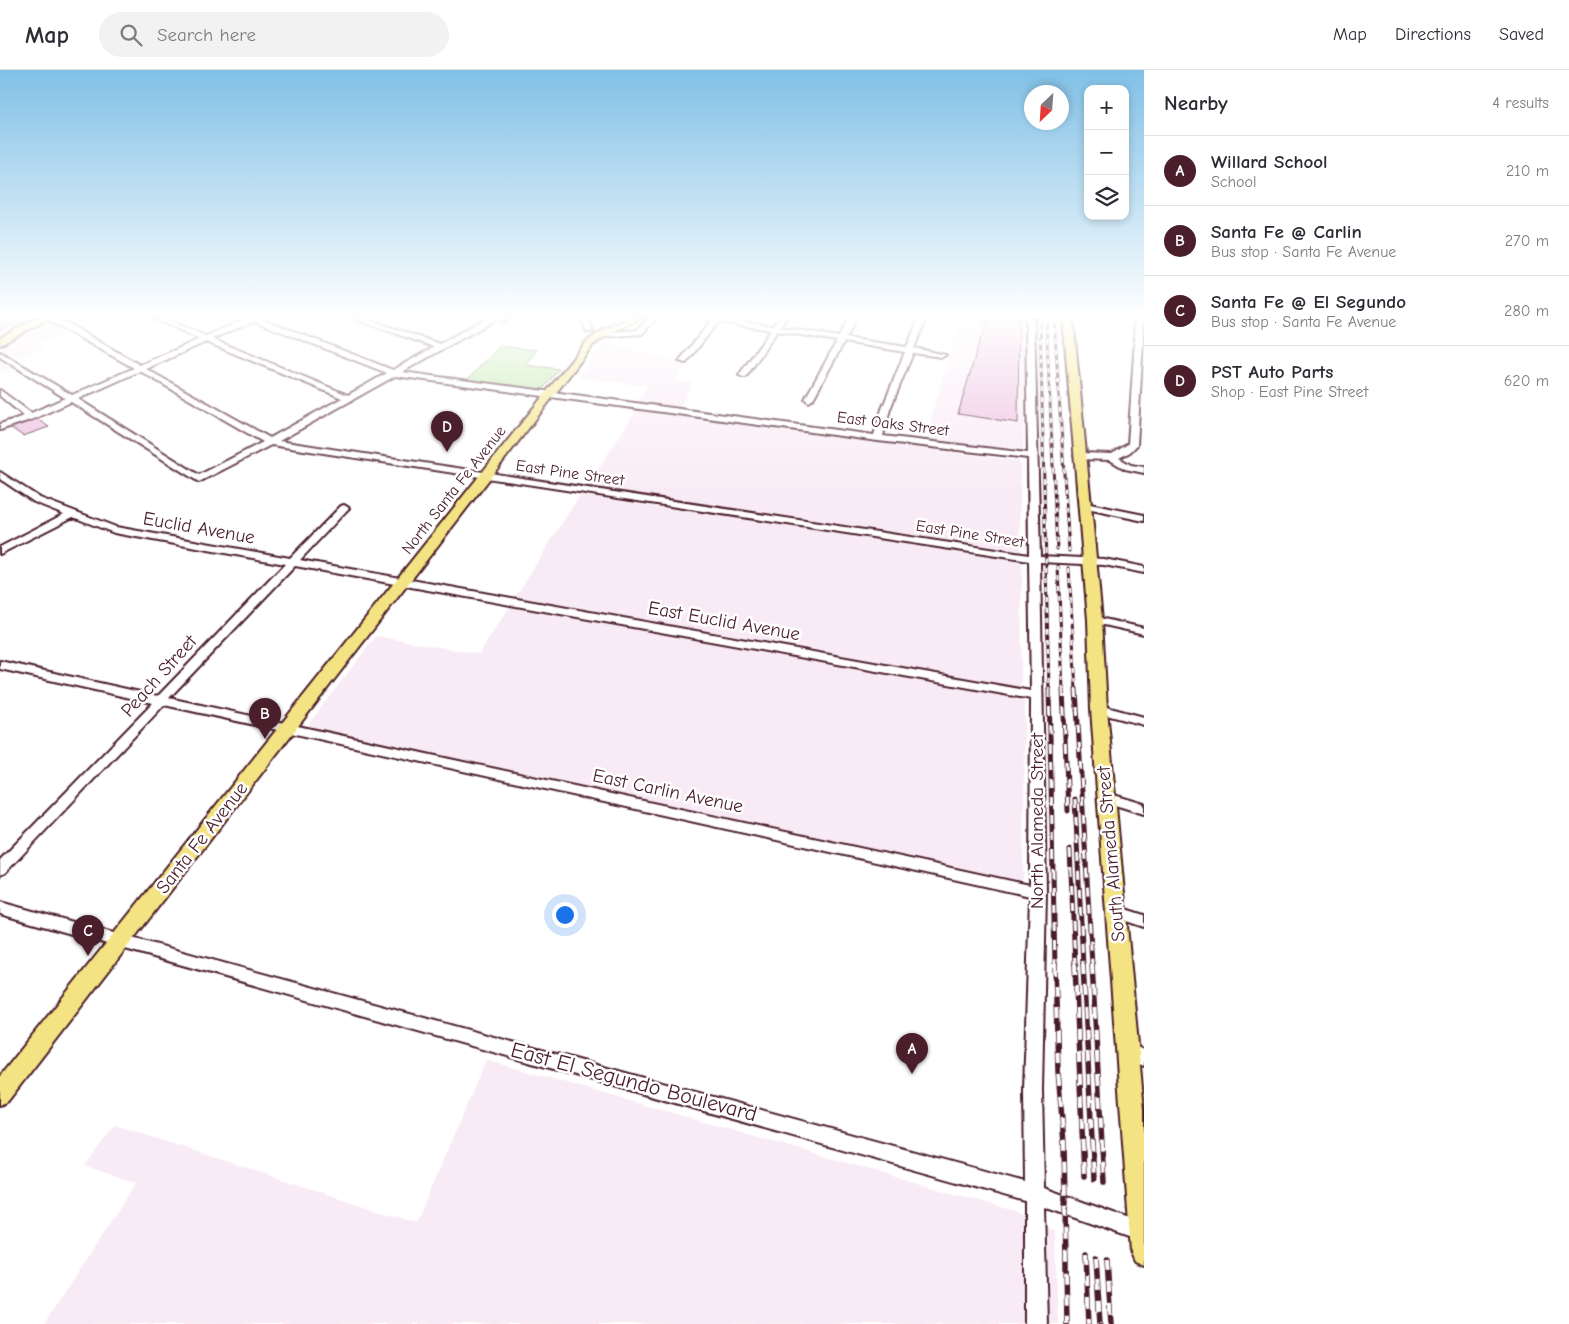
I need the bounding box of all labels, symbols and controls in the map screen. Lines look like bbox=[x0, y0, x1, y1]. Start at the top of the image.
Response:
search box bbox=[99, 12, 449, 57]
text: Map bbox=[25, 21, 69, 49]
icon: search bbox=[117, 21, 145, 49]
text: Search here bbox=[157, 24, 256, 46]
text: Map bbox=[1333, 24, 1367, 45]
text: Directions bbox=[1395, 24, 1471, 45]
text: Saved bbox=[1499, 24, 1544, 45]
north arrow bbox=[1024, 85, 1069, 130]
map controls bbox=[1084, 85, 1129, 220]
button: + bbox=[1084, 85, 1129, 130]
text: Nearby bbox=[1164, 91, 1228, 115]
text: 4 results bbox=[1492, 94, 1549, 112]
button: − bbox=[1084, 130, 1129, 175]
text: Willard School bbox=[1211, 151, 1328, 173]
text: A bbox=[1176, 162, 1184, 180]
text: 210 m bbox=[1506, 162, 1549, 180]
text: School bbox=[1211, 173, 1257, 191]
button: layers bbox=[1084, 175, 1129, 220]
text: Santa Fe @ Carlin bbox=[1211, 221, 1362, 243]
text: B bbox=[1175, 232, 1185, 250]
text: 270 m bbox=[1505, 232, 1549, 250]
text: Bus stop · Santa Fe Avenue bbox=[1211, 243, 1396, 261]
text: Santa Fe @ El Segundo bbox=[1211, 291, 1406, 313]
text: C bbox=[1175, 302, 1185, 320]
text: 280 m bbox=[1504, 302, 1549, 320]
text: Bus stop · Santa Fe Avenue bbox=[1211, 313, 1396, 331]
text: PST Auto Parts bbox=[1211, 361, 1333, 383]
text: D bbox=[1175, 372, 1185, 390]
text: 620 m bbox=[1504, 372, 1549, 390]
text: Shop · East Pine Street bbox=[1211, 383, 1368, 401]
street label: East Oaks Street bbox=[836, 408, 951, 440]
pin: D bbox=[431, 411, 463, 452]
street label: North Santa Fe Avenue bbox=[398, 422, 510, 558]
street label: East Pine Street bbox=[515, 456, 626, 490]
street label: Euclid Avenue bbox=[141, 507, 257, 549]
street label: East Pine Street bbox=[915, 517, 1026, 552]
street label: East Euclid Avenue bbox=[646, 597, 802, 645]
street label: Peach Street bbox=[117, 630, 202, 721]
pin: B bbox=[249, 698, 281, 739]
street label: North Alameda Street bbox=[1026, 732, 1048, 909]
street label: East Carlin Avenue bbox=[591, 764, 745, 818]
street label: South Alameda Street bbox=[1092, 765, 1130, 943]
street label: Santa Fe Avenue bbox=[152, 778, 252, 898]
your location bbox=[552, 902, 578, 928]
pin: C bbox=[72, 915, 104, 956]
pin: A bbox=[896, 1033, 928, 1074]
street label: East El Segundo Boulevard bbox=[508, 1037, 760, 1127]

